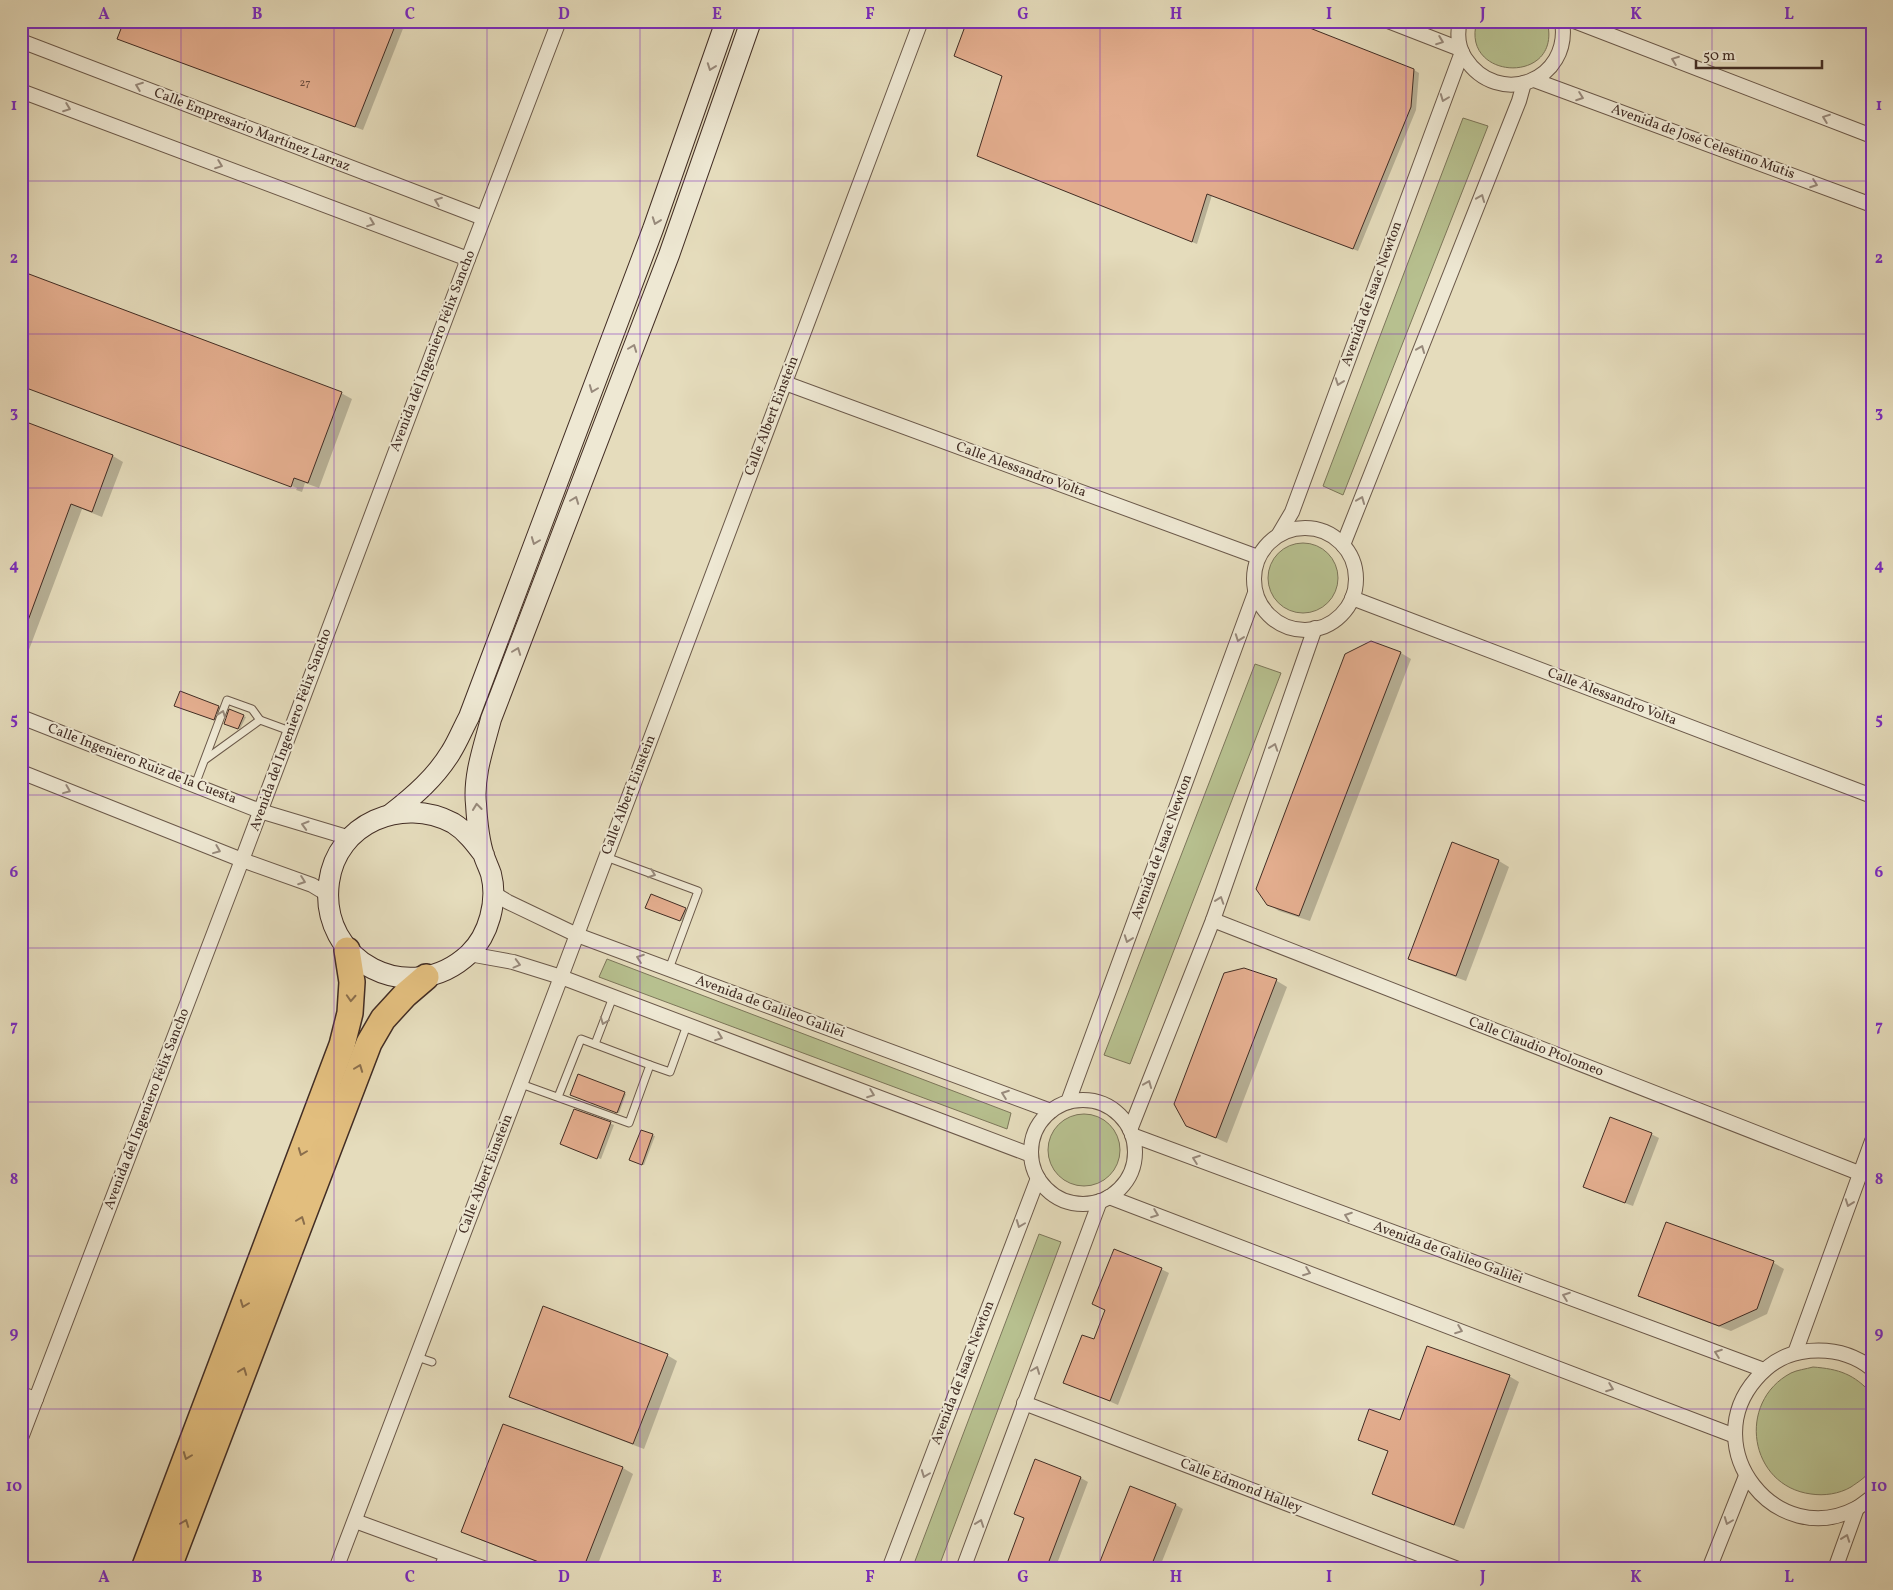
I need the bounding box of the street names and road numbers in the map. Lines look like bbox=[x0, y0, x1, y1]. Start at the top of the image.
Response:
street label: Calle Empresario Martínez Larraz bbox=[151, 84, 353, 176]
street label: Avenida de José Celestino Mutis bbox=[1609, 100, 1797, 184]
street label: Avenida de Isaac Newton bbox=[1337, 219, 1407, 369]
street label: Avenida del Ingeniero Félix Sancho bbox=[386, 248, 480, 454]
street label: Calle Albert Einstein bbox=[740, 353, 804, 479]
street label: Calle Alessandro Volta bbox=[953, 438, 1089, 502]
street label: Avenida del Ingeniero Félix Sancho bbox=[245, 626, 337, 834]
street label: Calle Alessandro Volta bbox=[1545, 664, 1679, 730]
street label: Calle Ingeniero Ruiz de la Cuesta bbox=[45, 719, 239, 809]
street label: Calle Albert Einstein bbox=[597, 732, 661, 858]
street label: Avenida de Isaac Newton bbox=[1127, 772, 1197, 922]
street label: Avenida de Galileo Galilei bbox=[693, 971, 847, 1043]
street label: Avenida del Ingeniero Félix Sancho bbox=[100, 1006, 194, 1212]
street label: Calle Claudio Ptolomeo bbox=[1466, 1013, 1606, 1081]
street label: Calle Albert Einstein bbox=[454, 1111, 518, 1237]
street label: Avenida de Galileo Galilei bbox=[1371, 1217, 1525, 1289]
street label: Avenida de Isaac Newton bbox=[927, 1298, 999, 1448]
street label: Calle Edmond Halley bbox=[1177, 1454, 1305, 1518]

